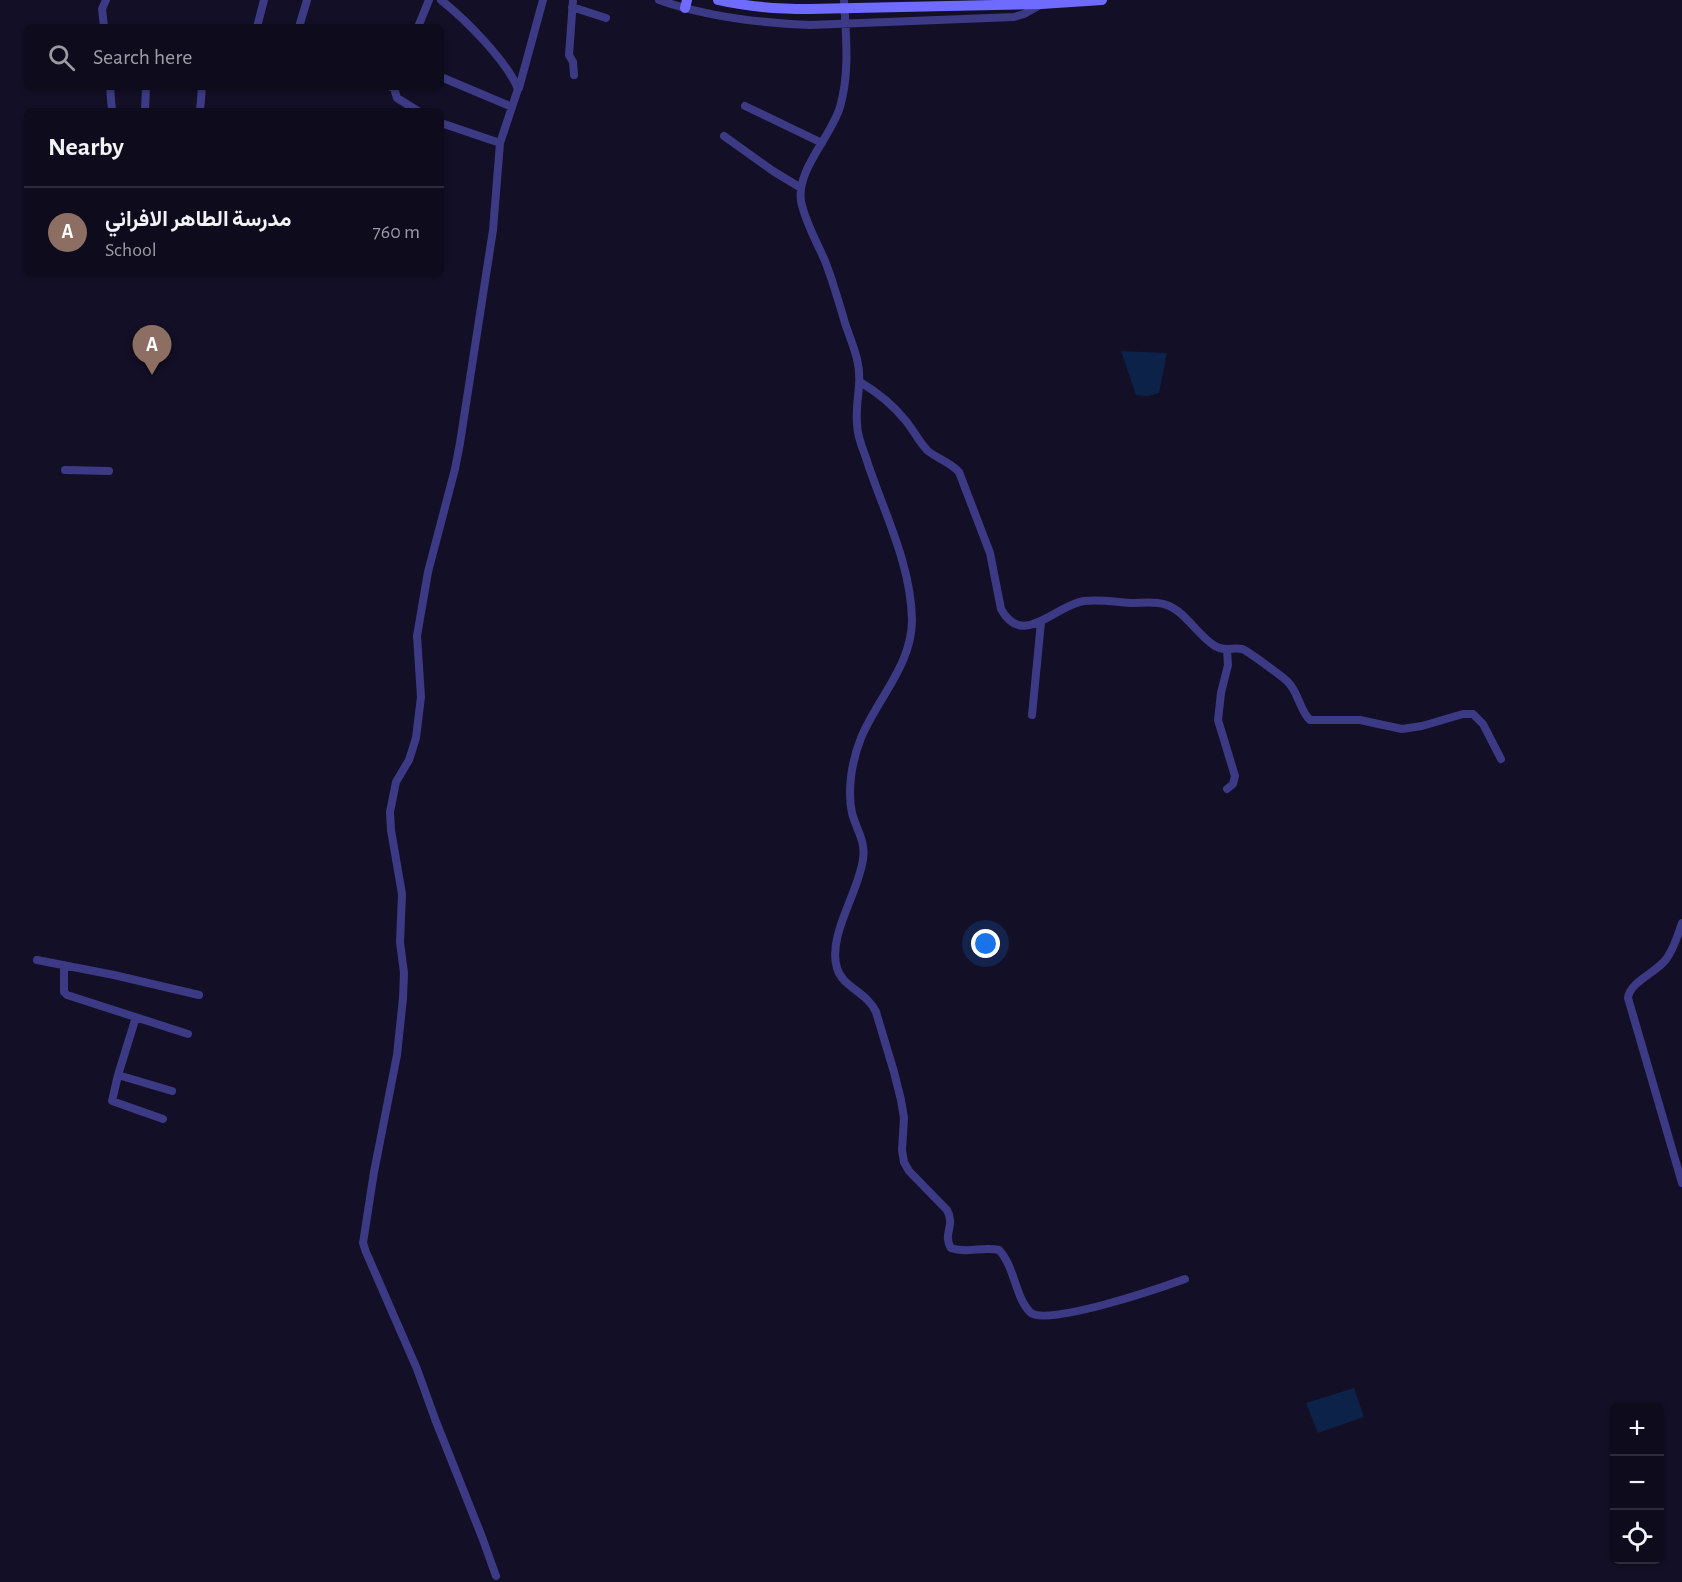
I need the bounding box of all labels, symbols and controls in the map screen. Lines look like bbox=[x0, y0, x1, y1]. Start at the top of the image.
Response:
search box bbox=[24, 24, 444, 90]
icon: search bbox=[45, 41, 78, 74]
text: Search here bbox=[93, 46, 192, 68]
text: Nearby bbox=[48, 134, 124, 160]
text: مدرسة الطاهر الافراني bbox=[105, 208, 291, 230]
text: A bbox=[62, 222, 74, 242]
text: 760 m bbox=[372, 222, 420, 242]
text: School bbox=[105, 240, 157, 260]
pin: A bbox=[132, 326, 172, 375]
your location bbox=[971, 929, 1000, 958]
map controls bbox=[1610, 1402, 1664, 1564]
button: + bbox=[1610, 1402, 1664, 1456]
button: − bbox=[1610, 1456, 1664, 1510]
button: locate bbox=[1610, 1510, 1664, 1564]

